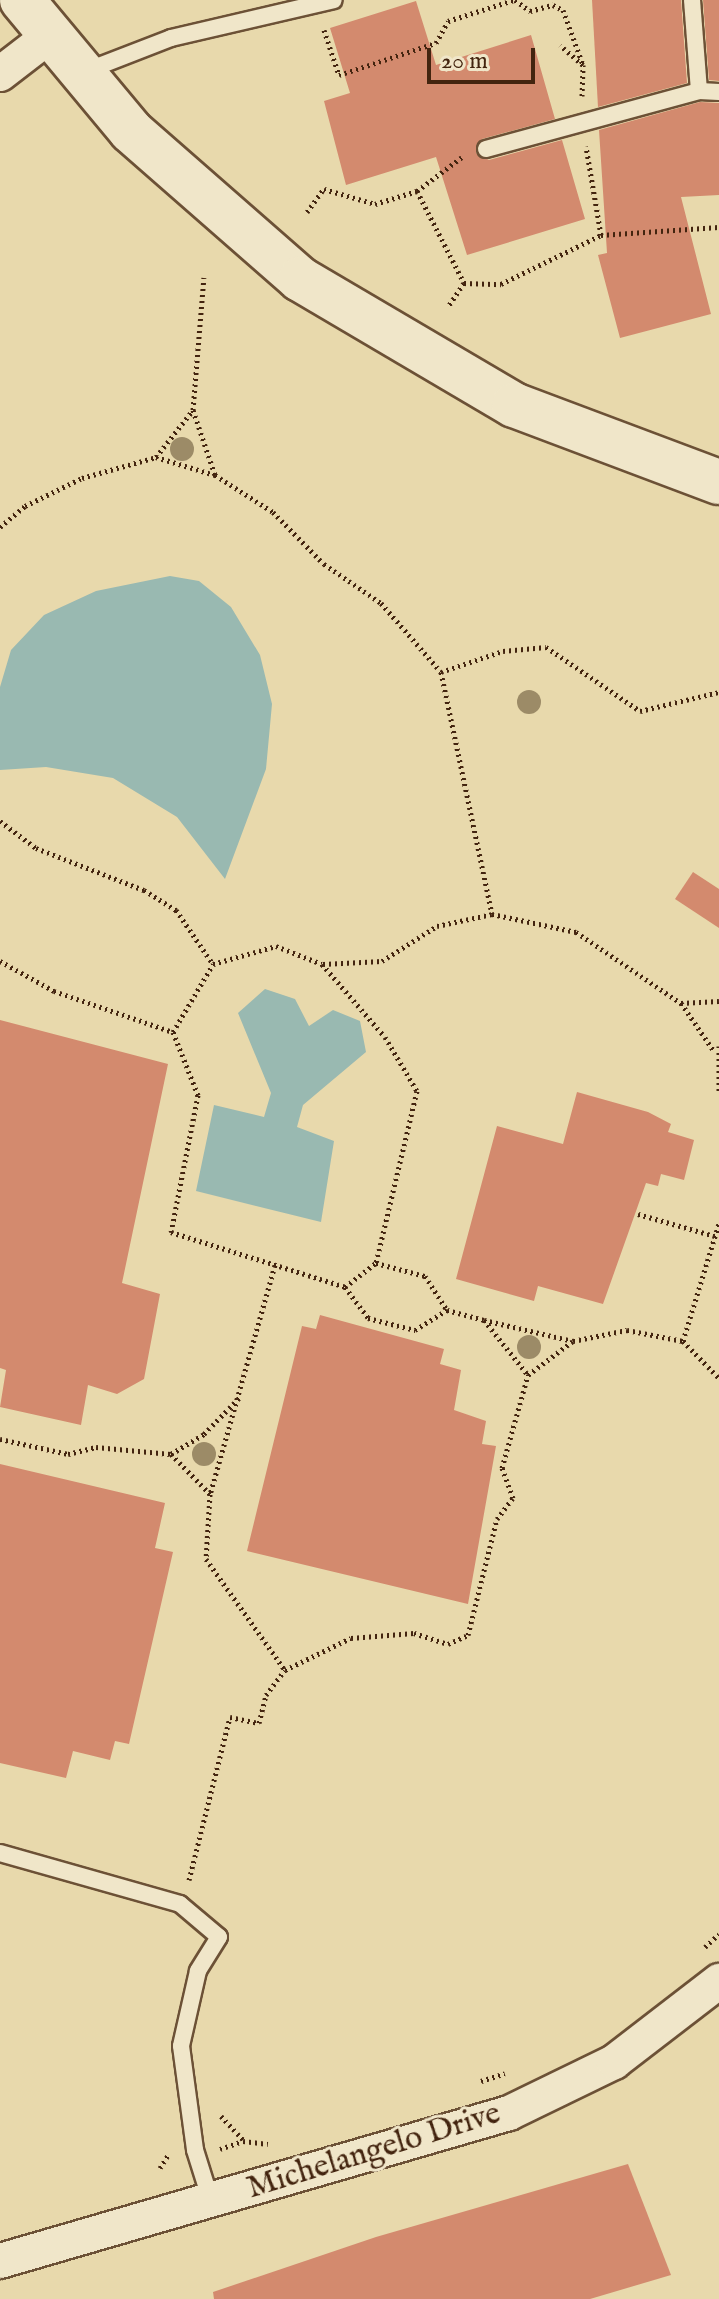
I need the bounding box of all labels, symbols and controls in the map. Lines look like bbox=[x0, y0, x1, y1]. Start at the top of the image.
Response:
scale bar bbox=[431, 32, 539, 82]
text: 20 m bbox=[441, 46, 488, 77]
street label: Michelangelo Drive bbox=[243, 2095, 505, 2209]

